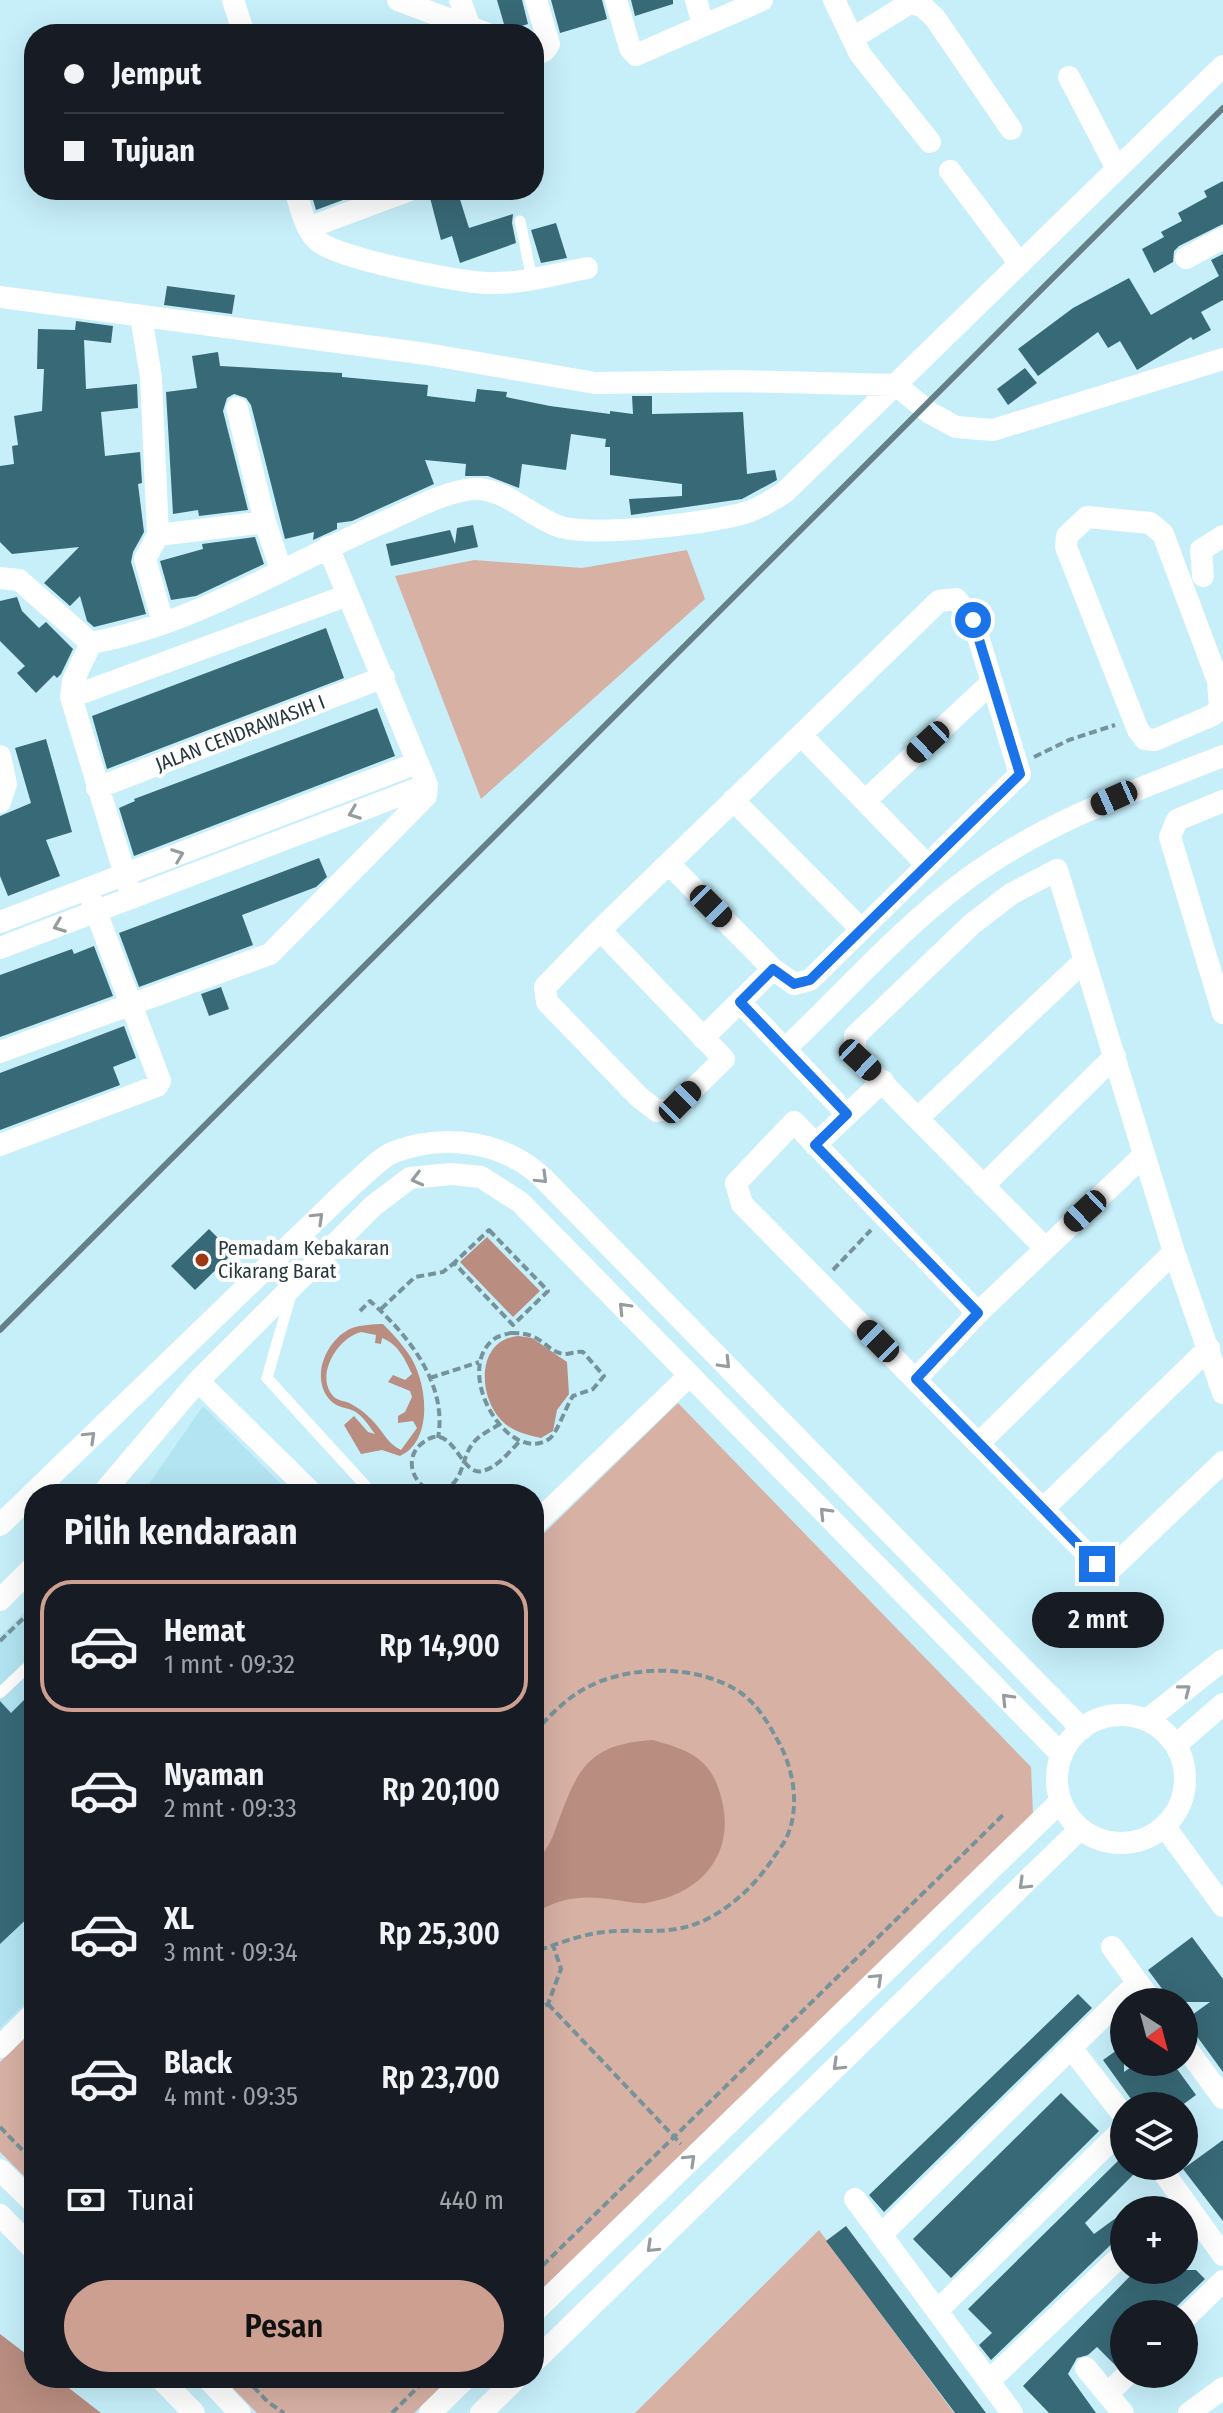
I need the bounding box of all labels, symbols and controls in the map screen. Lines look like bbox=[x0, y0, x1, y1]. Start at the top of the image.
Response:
text: Jemput bbox=[112, 56, 201, 92]
text: Tujuan bbox=[112, 133, 195, 169]
route start bbox=[955, 602, 991, 638]
street label: JALAN CENDRAWASIH I bbox=[152, 690, 328, 776]
car bbox=[902, 717, 954, 767]
car bbox=[1087, 777, 1141, 819]
one-way arrow bbox=[348, 803, 362, 820]
one-way arrow bbox=[170, 848, 184, 865]
car bbox=[686, 881, 736, 931]
one-way arrow bbox=[53, 916, 67, 933]
car bbox=[834, 1035, 886, 1085]
car bbox=[655, 1077, 705, 1127]
one-way arrow bbox=[533, 1169, 547, 1183]
one-way arrow bbox=[411, 1170, 424, 1187]
car bbox=[1059, 1186, 1111, 1236]
one-way arrow bbox=[309, 1213, 323, 1227]
place label: Pemadam Kebakaran Cikarang Barat bbox=[218, 1236, 389, 1283]
marker: Pemadam Kebakaran Cikarang Barat bbox=[193, 1251, 211, 1269]
one-way arrow bbox=[619, 1303, 633, 1317]
car bbox=[853, 1316, 903, 1366]
one-way arrow bbox=[715, 1354, 730, 1368]
one-way arrow bbox=[81, 1432, 95, 1446]
one-way arrow bbox=[820, 1508, 835, 1522]
text: Pilih kendaraan bbox=[64, 1510, 298, 1554]
route end bbox=[1079, 1546, 1115, 1582]
callout: 2 mnt bbox=[1031, 1592, 1163, 1648]
text: 2 mnt bbox=[1068, 1604, 1128, 1635]
icon: car bbox=[68, 1610, 140, 1682]
text: Hemat bbox=[164, 1613, 246, 1649]
text: Rp 14,900 bbox=[379, 1628, 500, 1664]
text: 1 mnt · 09:32 bbox=[164, 1649, 295, 1680]
one-way arrow bbox=[1176, 1686, 1191, 1700]
one-way arrow bbox=[1002, 1694, 1017, 1708]
icon: car bbox=[68, 1754, 140, 1826]
text: Nyaman bbox=[164, 1757, 264, 1793]
text: Rp 20,100 bbox=[382, 1772, 500, 1808]
text: 2 mnt · 09:33 bbox=[164, 1793, 297, 1824]
one-way arrow bbox=[1019, 1874, 1033, 1889]
icon: car bbox=[68, 1898, 140, 1970]
text: XL bbox=[164, 1901, 194, 1937]
text: Rp 25,300 bbox=[379, 1916, 500, 1952]
text: 3 mnt · 09:34 bbox=[164, 1937, 298, 1968]
one-way arrow bbox=[868, 1974, 882, 1989]
north arrow bbox=[1110, 1988, 1198, 2076]
map controls bbox=[1110, 1988, 1198, 2388]
icon: car bbox=[68, 2042, 140, 2114]
text: Black bbox=[164, 2045, 232, 2081]
one-way arrow bbox=[833, 2056, 847, 2070]
text: Rp 23,700 bbox=[381, 2060, 500, 2096]
text: 4 mnt · 09:35 bbox=[164, 2081, 298, 2112]
button: layers bbox=[1110, 2092, 1198, 2180]
one-way arrow bbox=[681, 2155, 695, 2170]
icon: cash bbox=[64, 2178, 108, 2222]
text: Tunai bbox=[128, 2182, 194, 2218]
text: 440 m bbox=[439, 2185, 504, 2216]
button: + bbox=[1110, 2196, 1198, 2284]
one-way arrow bbox=[647, 2237, 661, 2252]
button: Pesan bbox=[64, 2280, 504, 2372]
button: − bbox=[1110, 2300, 1198, 2388]

